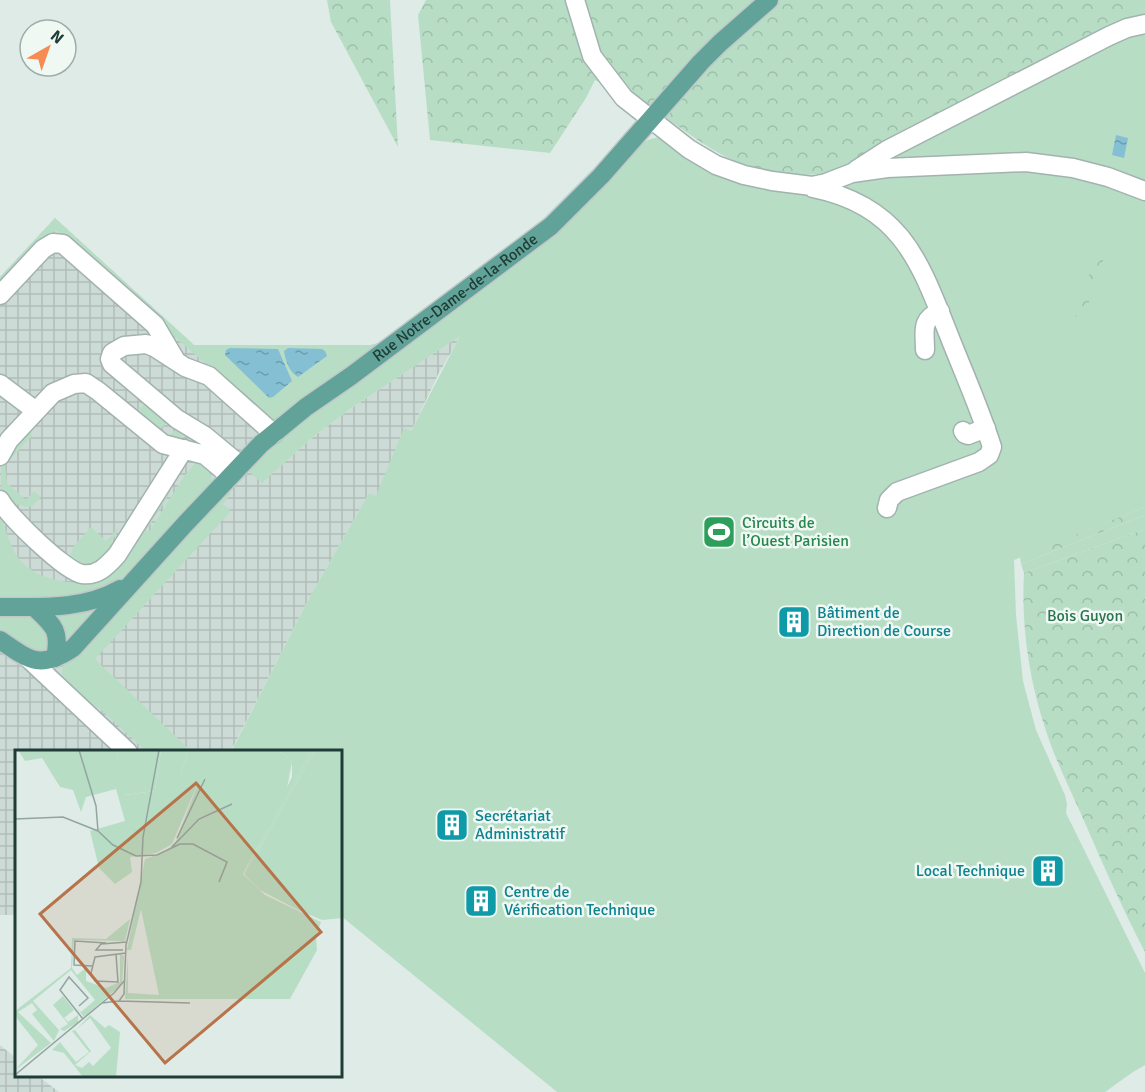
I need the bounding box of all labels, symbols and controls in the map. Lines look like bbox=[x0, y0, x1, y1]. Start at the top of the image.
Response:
north arrow bbox=[18, 18, 78, 78]
text: N bbox=[46, 26, 68, 49]
street label: Rue Notre-Dame-de-la-Ronde bbox=[369, 229, 542, 366]
place label: Circuits de l’Ouest Parisien bbox=[742, 513, 849, 551]
sports icon: Circuits de l’Ouest Parisien bbox=[701, 514, 737, 550]
place label: Bâtiment de Direction de Course bbox=[817, 603, 951, 641]
building icon: Bâtiment de Direction de Course bbox=[776, 604, 812, 640]
park label: Bois Guyon bbox=[1047, 606, 1123, 626]
inset map bbox=[15, 750, 342, 1077]
place label: Secrétariat Administratif bbox=[475, 806, 566, 844]
building icon: Secrétariat Administratif bbox=[434, 807, 470, 843]
building icon: Local Technique bbox=[1030, 853, 1066, 889]
place label: Local Technique bbox=[916, 861, 1025, 881]
place label: Centre de Vérification Technique bbox=[504, 882, 655, 920]
building icon: Centre de Vérification Technique bbox=[463, 883, 499, 919]

